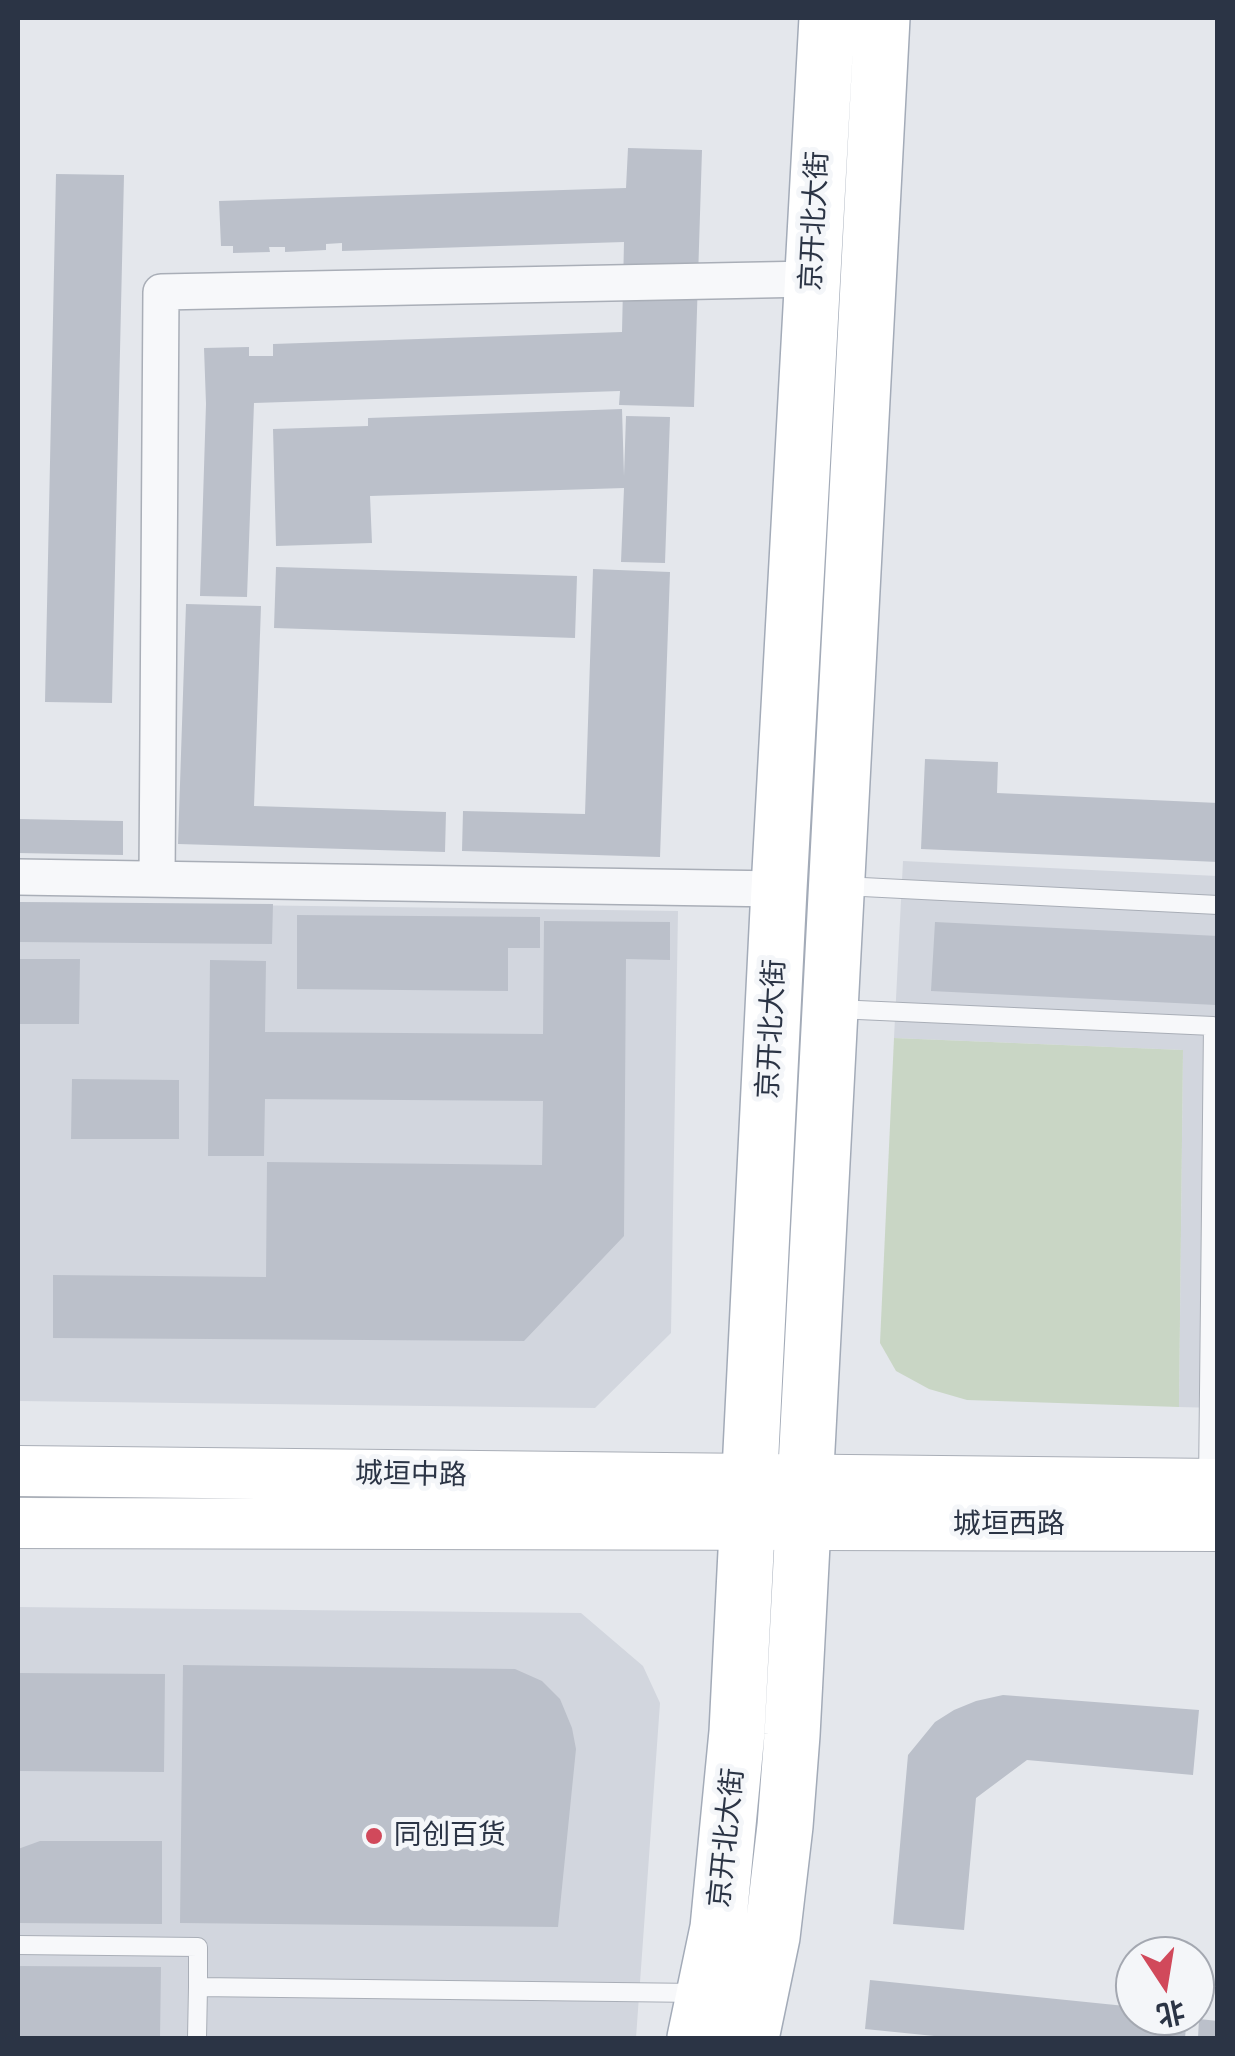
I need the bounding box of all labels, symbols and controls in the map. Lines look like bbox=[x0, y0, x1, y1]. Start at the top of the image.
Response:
street label: 京开北大街 bbox=[795, 150, 835, 292]
street label: 京开北大街 bbox=[752, 958, 792, 1100]
street label: 城垣中路 bbox=[355, 1457, 467, 1493]
street label: 城垣西路 bbox=[953, 1508, 1065, 1542]
street label: 京开北大街 bbox=[703, 1767, 751, 1909]
place label: 同创百货 bbox=[394, 1819, 506, 1853]
marker: 同创百货 bbox=[363, 1825, 385, 1847]
north arrow bbox=[1115, 1936, 1215, 2036]
text: 北 bbox=[1154, 1994, 1188, 2033]

